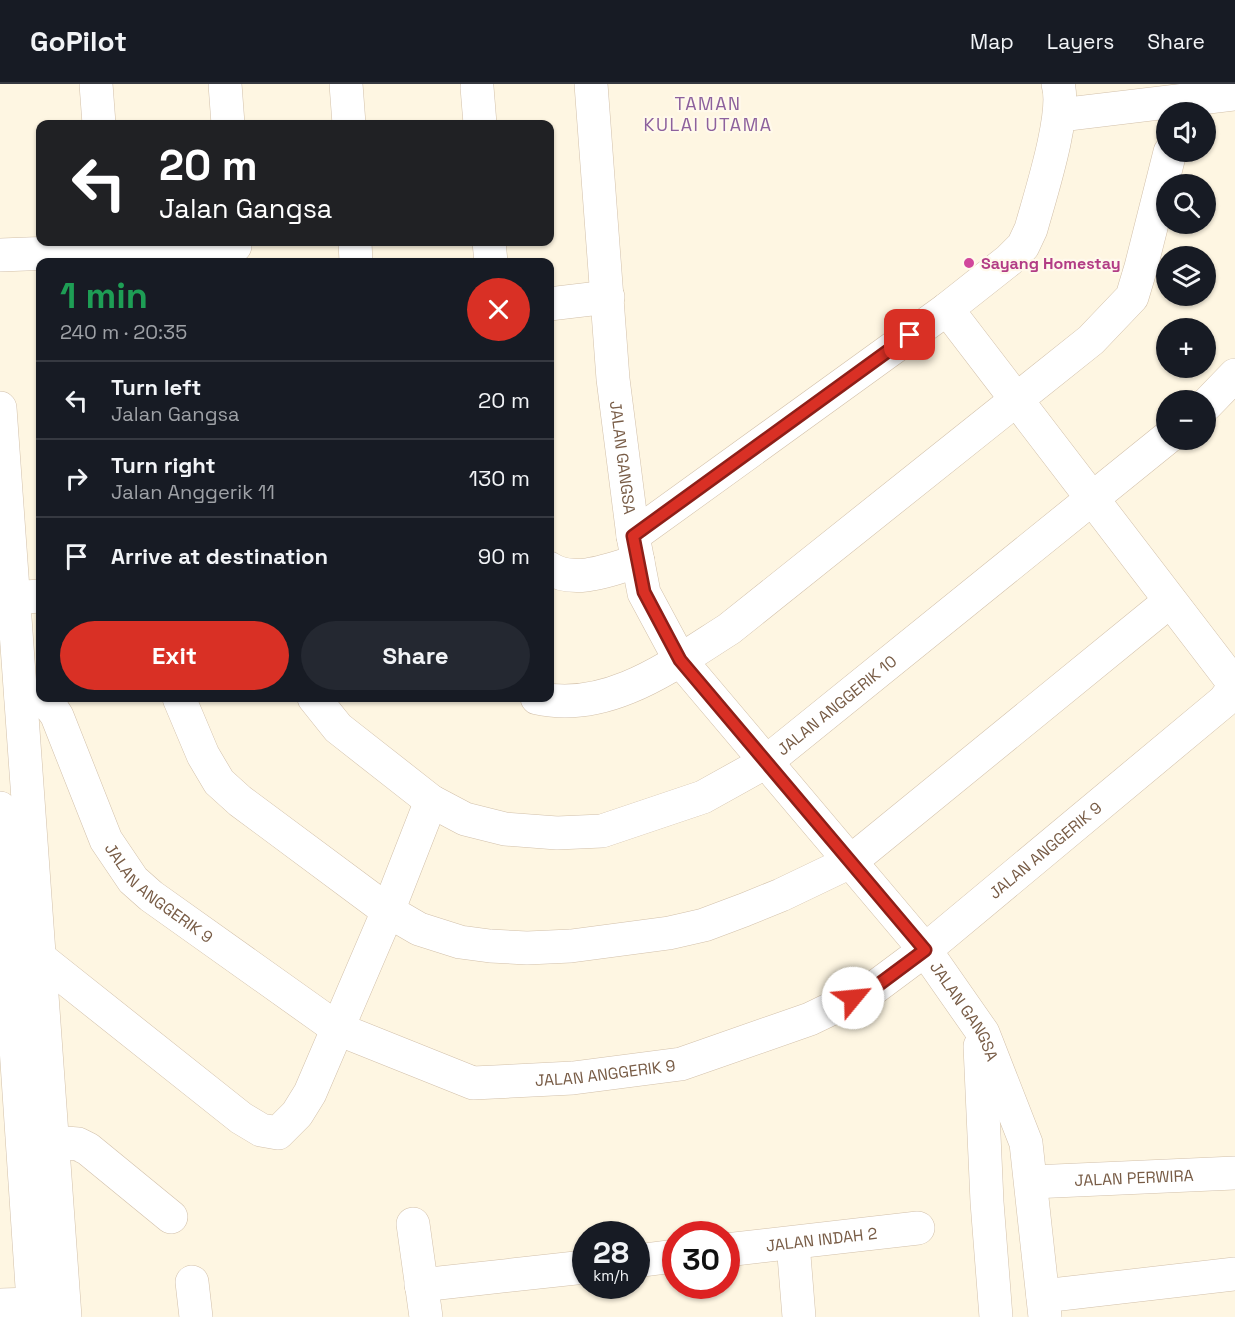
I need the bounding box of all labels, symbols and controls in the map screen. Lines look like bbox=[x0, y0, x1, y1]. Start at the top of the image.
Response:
text: GoPilot bbox=[30, 23, 127, 59]
text: Map bbox=[970, 28, 1014, 55]
text: Layers bbox=[1047, 28, 1114, 55]
text: Share bbox=[1147, 28, 1205, 55]
district label: TAMAN KULAI UTAMA bbox=[643, 92, 773, 136]
map controls bbox=[1156, 102, 1216, 450]
button: sound bbox=[1156, 102, 1216, 162]
text: 20 m bbox=[159, 139, 258, 192]
icon: left bbox=[60, 144, 138, 222]
button: search bbox=[1156, 174, 1216, 234]
text: Jalan Gangsa bbox=[159, 191, 332, 226]
button: layers bbox=[1156, 246, 1216, 306]
place label: Sayang Homestay bbox=[981, 253, 1121, 274]
marker: Sayang Homestay bbox=[962, 256, 976, 270]
text: 1 min bbox=[60, 273, 148, 319]
button: close bbox=[467, 278, 530, 341]
pin bbox=[884, 309, 935, 360]
icon: arrive bbox=[893, 318, 926, 351]
button: + bbox=[1156, 318, 1216, 378]
text: 240 m · 20:35 bbox=[60, 319, 187, 345]
text: Turn left bbox=[111, 373, 201, 401]
icon: left bbox=[60, 384, 93, 417]
text: 20 m bbox=[478, 386, 530, 414]
button: − bbox=[1156, 390, 1216, 450]
street label: JALAN GANGSA bbox=[605, 399, 641, 516]
text: Jalan Gangsa bbox=[111, 401, 239, 427]
text: Turn right bbox=[111, 451, 216, 479]
icon: right bbox=[60, 462, 93, 495]
text: 130 m bbox=[469, 464, 530, 492]
text: Jalan Anggerik 11 bbox=[111, 479, 275, 505]
icon: arrive bbox=[60, 540, 93, 573]
text: Arrive at destination bbox=[111, 542, 328, 570]
text: 90 m bbox=[478, 542, 530, 570]
button: Exit bbox=[60, 621, 289, 690]
button: Share bbox=[301, 621, 530, 690]
street label: JALAN ANGGERIK 10 bbox=[772, 650, 901, 760]
street label: JALAN ANGGERIK 9 bbox=[984, 797, 1106, 903]
street label: JALAN ANGGERIK 9 bbox=[100, 838, 217, 947]
street label: JALAN GANGSA bbox=[926, 957, 1003, 1064]
position arrow bbox=[821, 966, 885, 1030]
street label: JALAN ANGGERIK 9 bbox=[534, 1054, 676, 1090]
street label: JALAN PERWIRA bbox=[1074, 1164, 1194, 1191]
speed limit sign: 30 bbox=[662, 1221, 740, 1299]
street label: JALAN INDAH 2 bbox=[765, 1222, 878, 1256]
text: 28 bbox=[593, 1233, 629, 1272]
text: km/h bbox=[593, 1266, 629, 1285]

